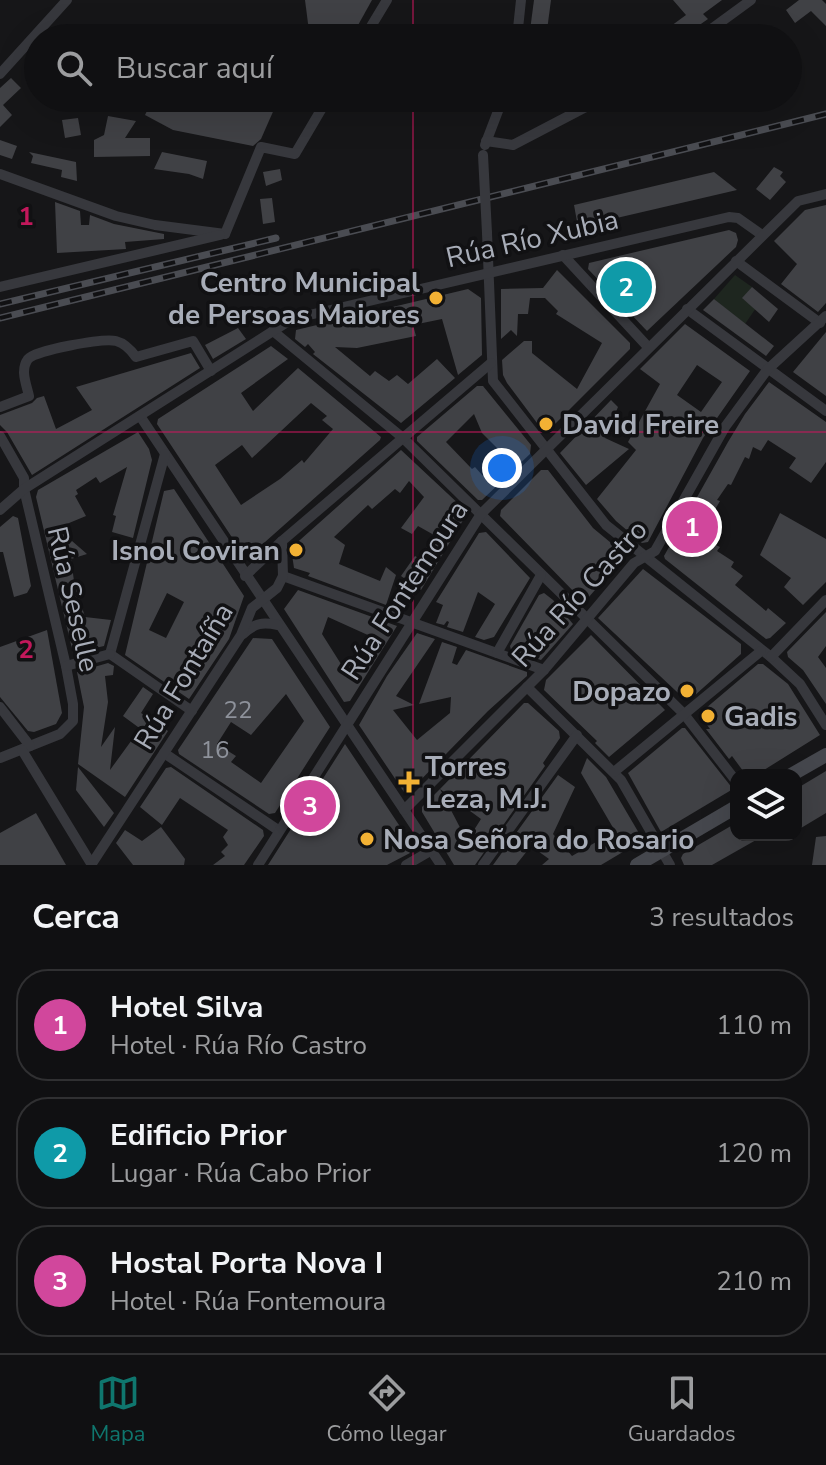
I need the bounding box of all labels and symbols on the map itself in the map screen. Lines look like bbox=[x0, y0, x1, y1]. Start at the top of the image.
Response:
text: 1 bbox=[18, 199, 34, 234]
street label: Rúa Río Xubia bbox=[442, 201, 622, 277]
pin: 2 bbox=[600, 257, 652, 317]
place label: Centro Municipal de Persoas Maiores bbox=[168, 264, 420, 334]
marker: Centro Municipal de Persoas Maiores bbox=[427, 289, 445, 307]
place label: David Freire bbox=[562, 406, 719, 444]
marker: David Freire bbox=[537, 415, 555, 433]
your location bbox=[482, 448, 522, 488]
street label: Rúa Fontemoura bbox=[332, 493, 477, 688]
pin: 1 bbox=[666, 497, 718, 557]
street label: Rúa Río Castro bbox=[503, 512, 656, 676]
street label: Rúa Seselle bbox=[38, 523, 108, 676]
place label: Isnol Coviran bbox=[111, 532, 280, 570]
marker: Isnol Coviran bbox=[287, 541, 305, 559]
street label: Rúa Fontaíña bbox=[125, 596, 243, 757]
text: 2 bbox=[18, 632, 34, 667]
place label: Dopazo bbox=[572, 673, 671, 711]
marker: Dopazo bbox=[678, 682, 696, 700]
house number: 22 bbox=[224, 694, 252, 726]
place label: Gadis bbox=[724, 698, 798, 736]
marker: Gadis bbox=[699, 707, 717, 725]
house number: 16 bbox=[201, 734, 229, 766]
place label: Torres Leza, M.J. bbox=[425, 748, 547, 818]
marker: Torres Leza, M.J. bbox=[400, 773, 418, 791]
pin: 3 bbox=[284, 776, 336, 836]
place label: Nosa Señora do Rosario bbox=[383, 821, 694, 859]
marker: Nosa Señora do Rosario bbox=[358, 830, 376, 848]

